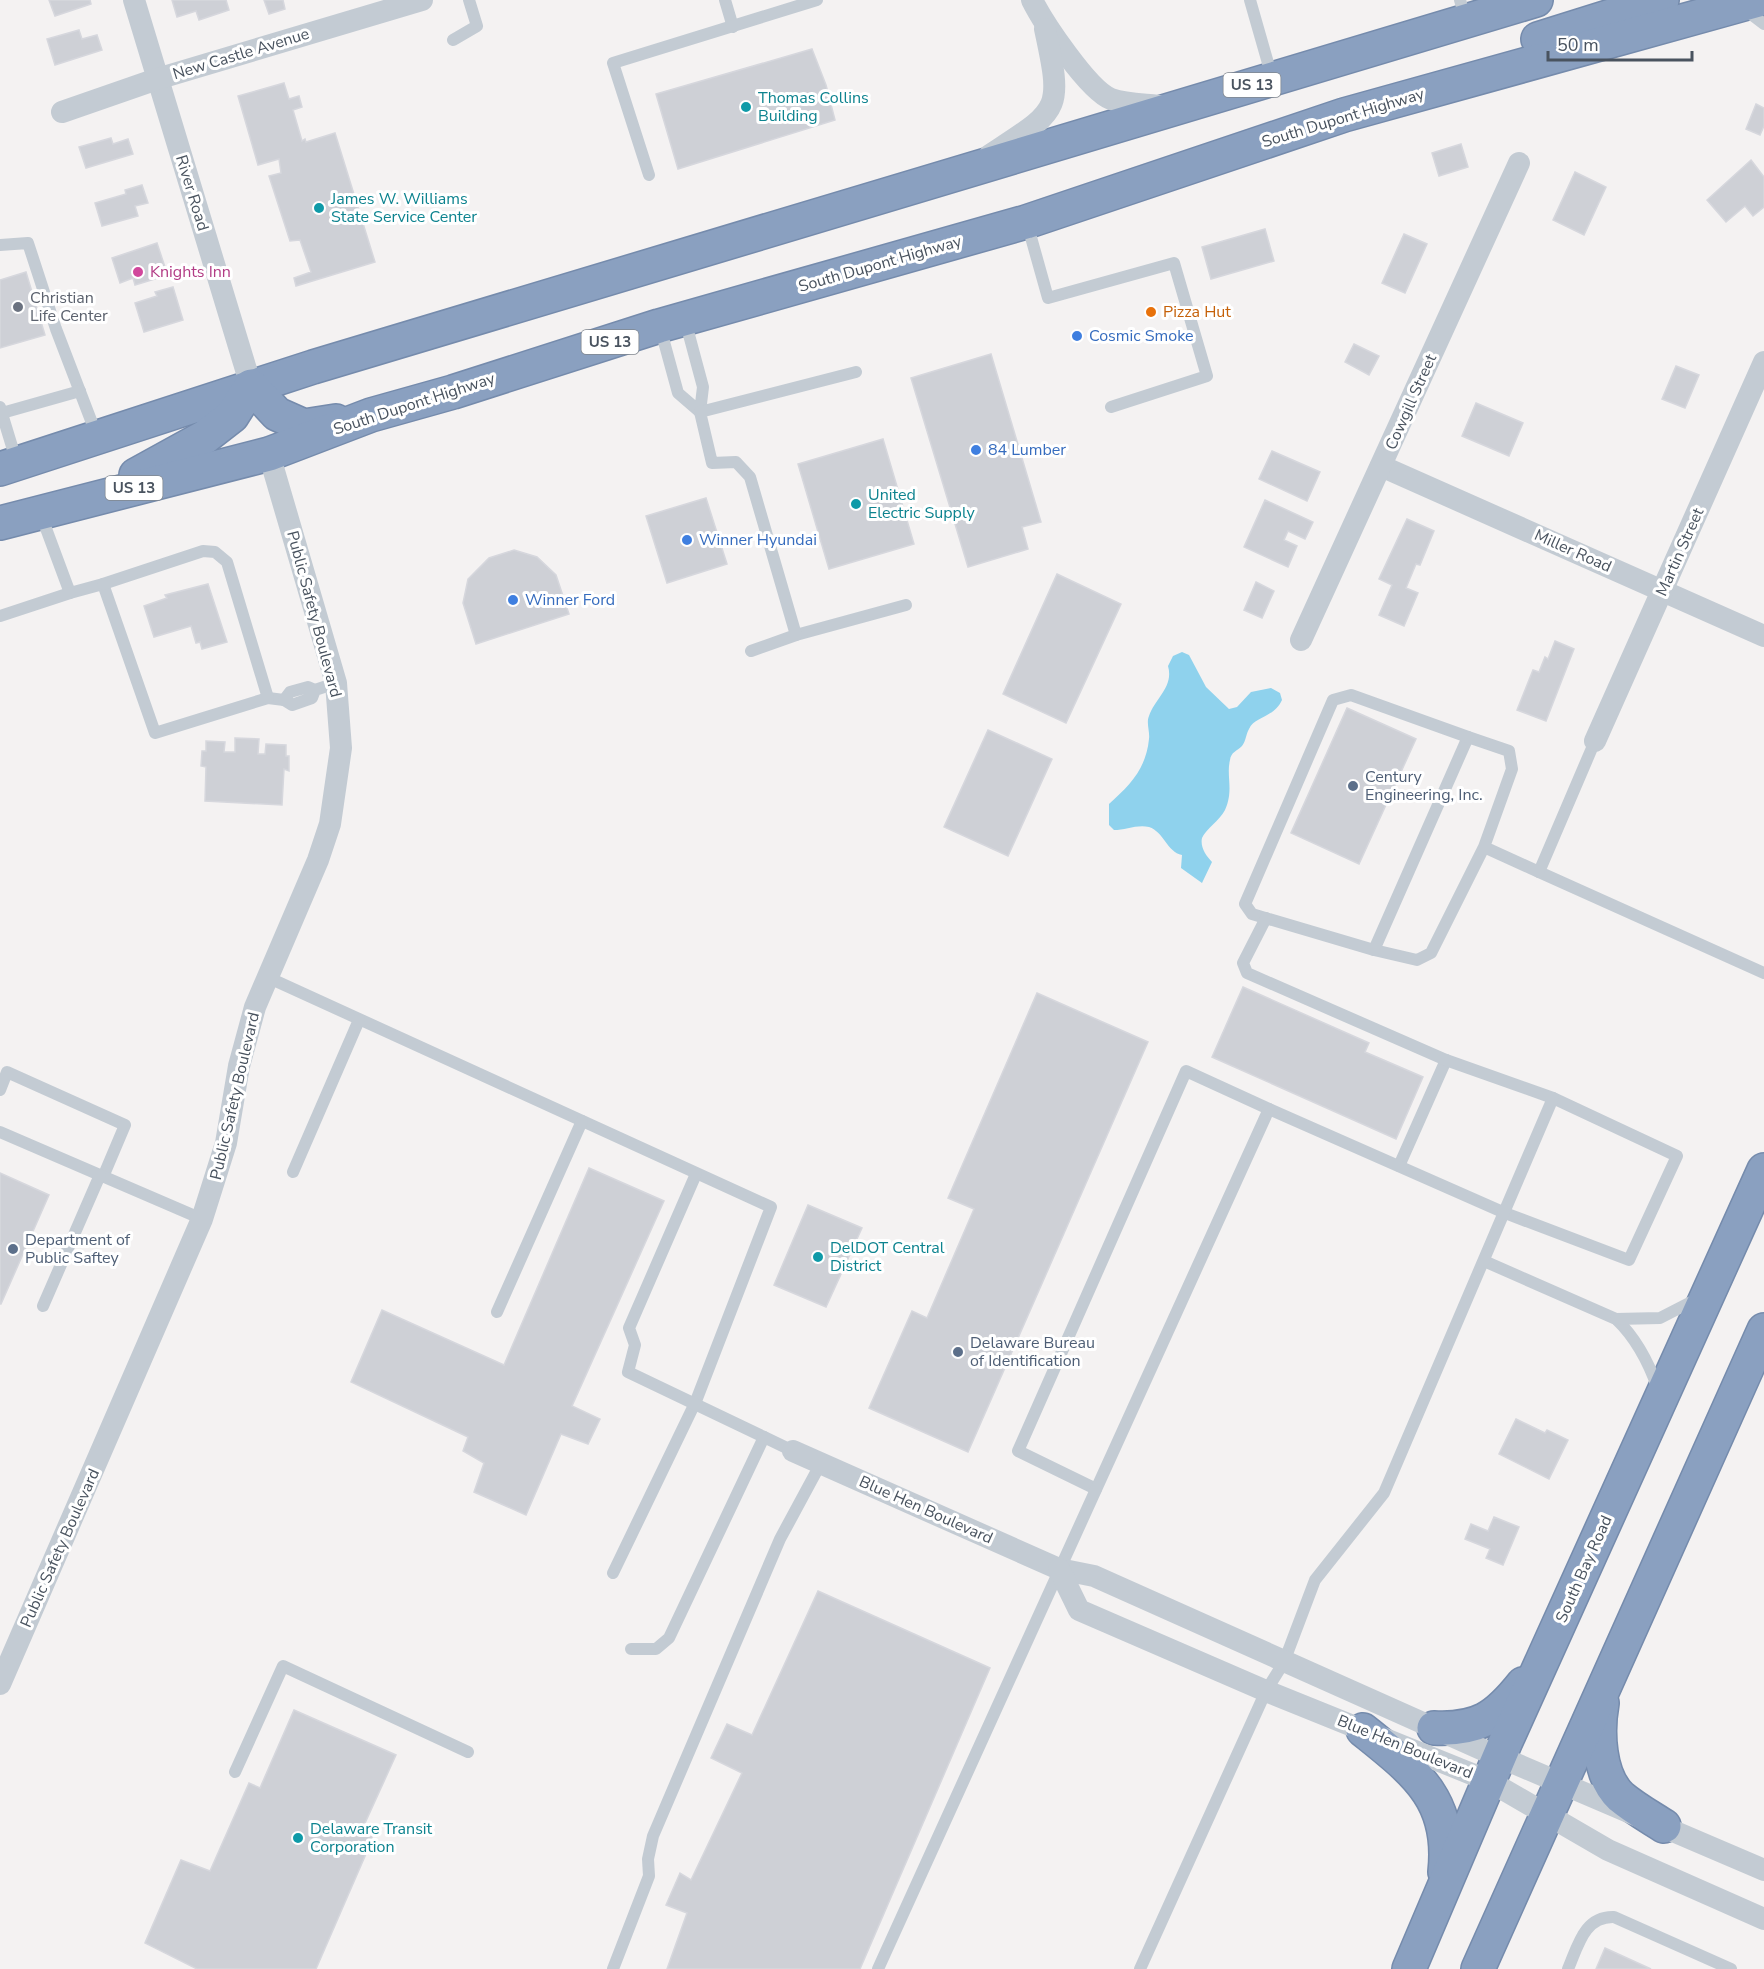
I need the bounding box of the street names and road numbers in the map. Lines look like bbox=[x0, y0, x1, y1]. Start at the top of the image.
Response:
street label: New Castle Avenue bbox=[170, 23, 312, 85]
road number: US 13 bbox=[1224, 73, 1280, 97]
street label: South Dupont Highway bbox=[1259, 83, 1428, 153]
street label: River Road bbox=[170, 152, 214, 234]
street label: South Dupont Highway bbox=[796, 230, 965, 298]
road number: US 13 bbox=[582, 330, 638, 354]
street label: Cowgill Street bbox=[1380, 350, 1442, 453]
street label: South Dupont Highway bbox=[330, 367, 498, 441]
road number: US 13 bbox=[106, 476, 162, 500]
street label: Martin Street bbox=[1651, 504, 1709, 600]
street label: Miller Road bbox=[1531, 524, 1615, 578]
street label: Public Safety Boulevard bbox=[281, 528, 347, 700]
street label: Public Safety Boulevard bbox=[205, 1010, 265, 1182]
street label: Public Safety Boulevard bbox=[15, 1465, 105, 1631]
street label: Blue Hen Boulevard bbox=[856, 1471, 996, 1549]
street label: South Bay Road bbox=[1551, 1512, 1617, 1626]
street label: Blue Hen Boulevard bbox=[1334, 1710, 1476, 1784]

